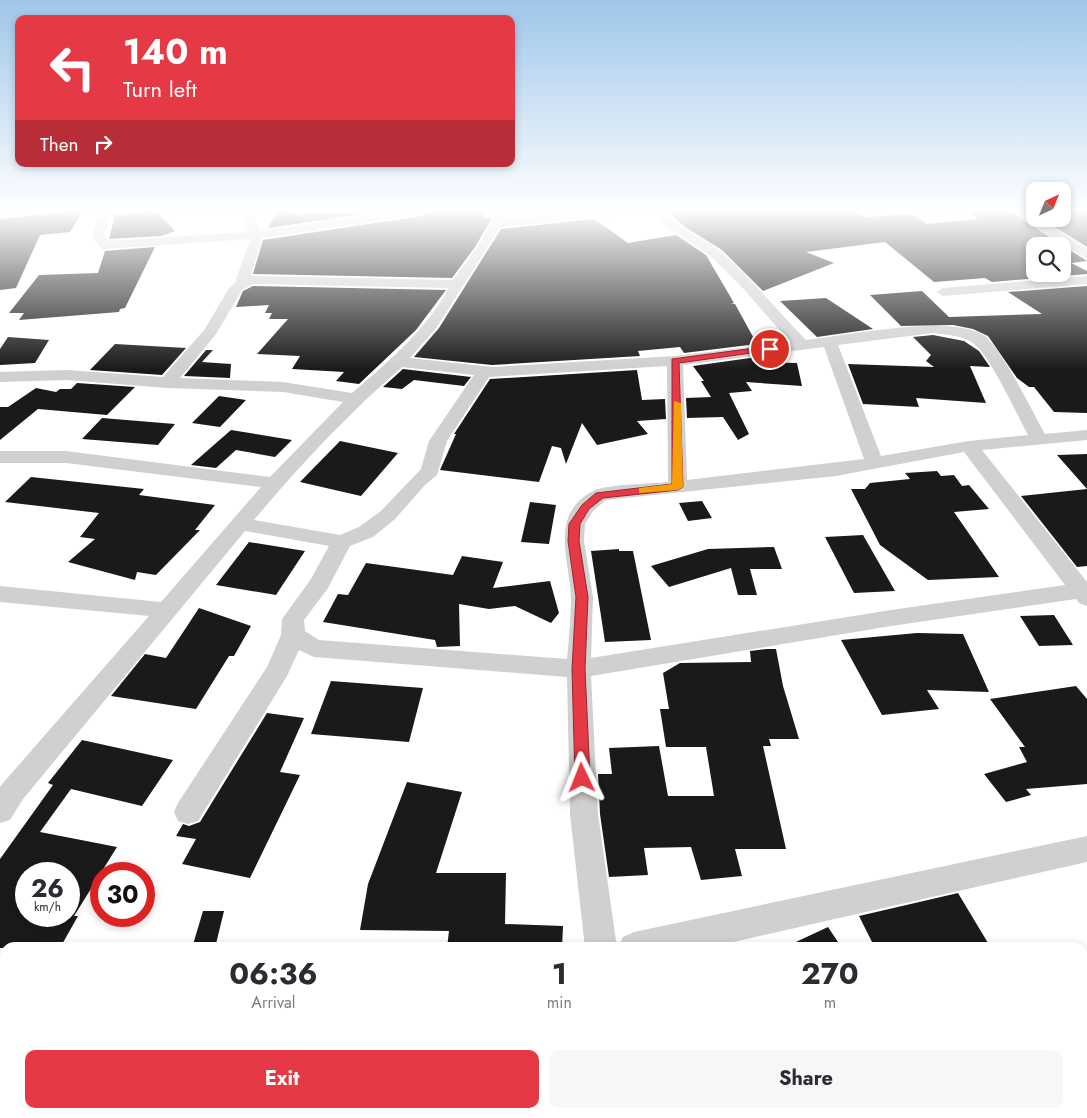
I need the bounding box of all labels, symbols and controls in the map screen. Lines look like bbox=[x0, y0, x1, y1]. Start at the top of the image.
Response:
text: 140 m bbox=[123, 27, 228, 77]
icon: left bbox=[40, 35, 105, 100]
text: Turn left bbox=[123, 73, 197, 105]
icon: right bbox=[89, 130, 117, 158]
text: Then bbox=[40, 131, 79, 158]
north arrow bbox=[1026, 182, 1071, 228]
map controls bbox=[1026, 182, 1071, 282]
button: search bbox=[1026, 237, 1071, 282]
pin bbox=[749, 328, 791, 370]
icon: arrive bbox=[756, 335, 784, 363]
position arrow bbox=[555, 751, 607, 803]
speed limit sign: 30 bbox=[90, 862, 155, 927]
text: 26 bbox=[31, 870, 64, 906]
text: km/h bbox=[34, 898, 61, 916]
text: 06:36 bbox=[229, 952, 318, 995]
text: 1 bbox=[552, 952, 567, 995]
text: 270 bbox=[801, 952, 859, 995]
text: Arrival bbox=[251, 991, 295, 1014]
text: min bbox=[547, 991, 572, 1014]
text: m bbox=[824, 991, 836, 1014]
button: Exit bbox=[25, 1050, 539, 1108]
button: Share bbox=[549, 1050, 1063, 1108]

